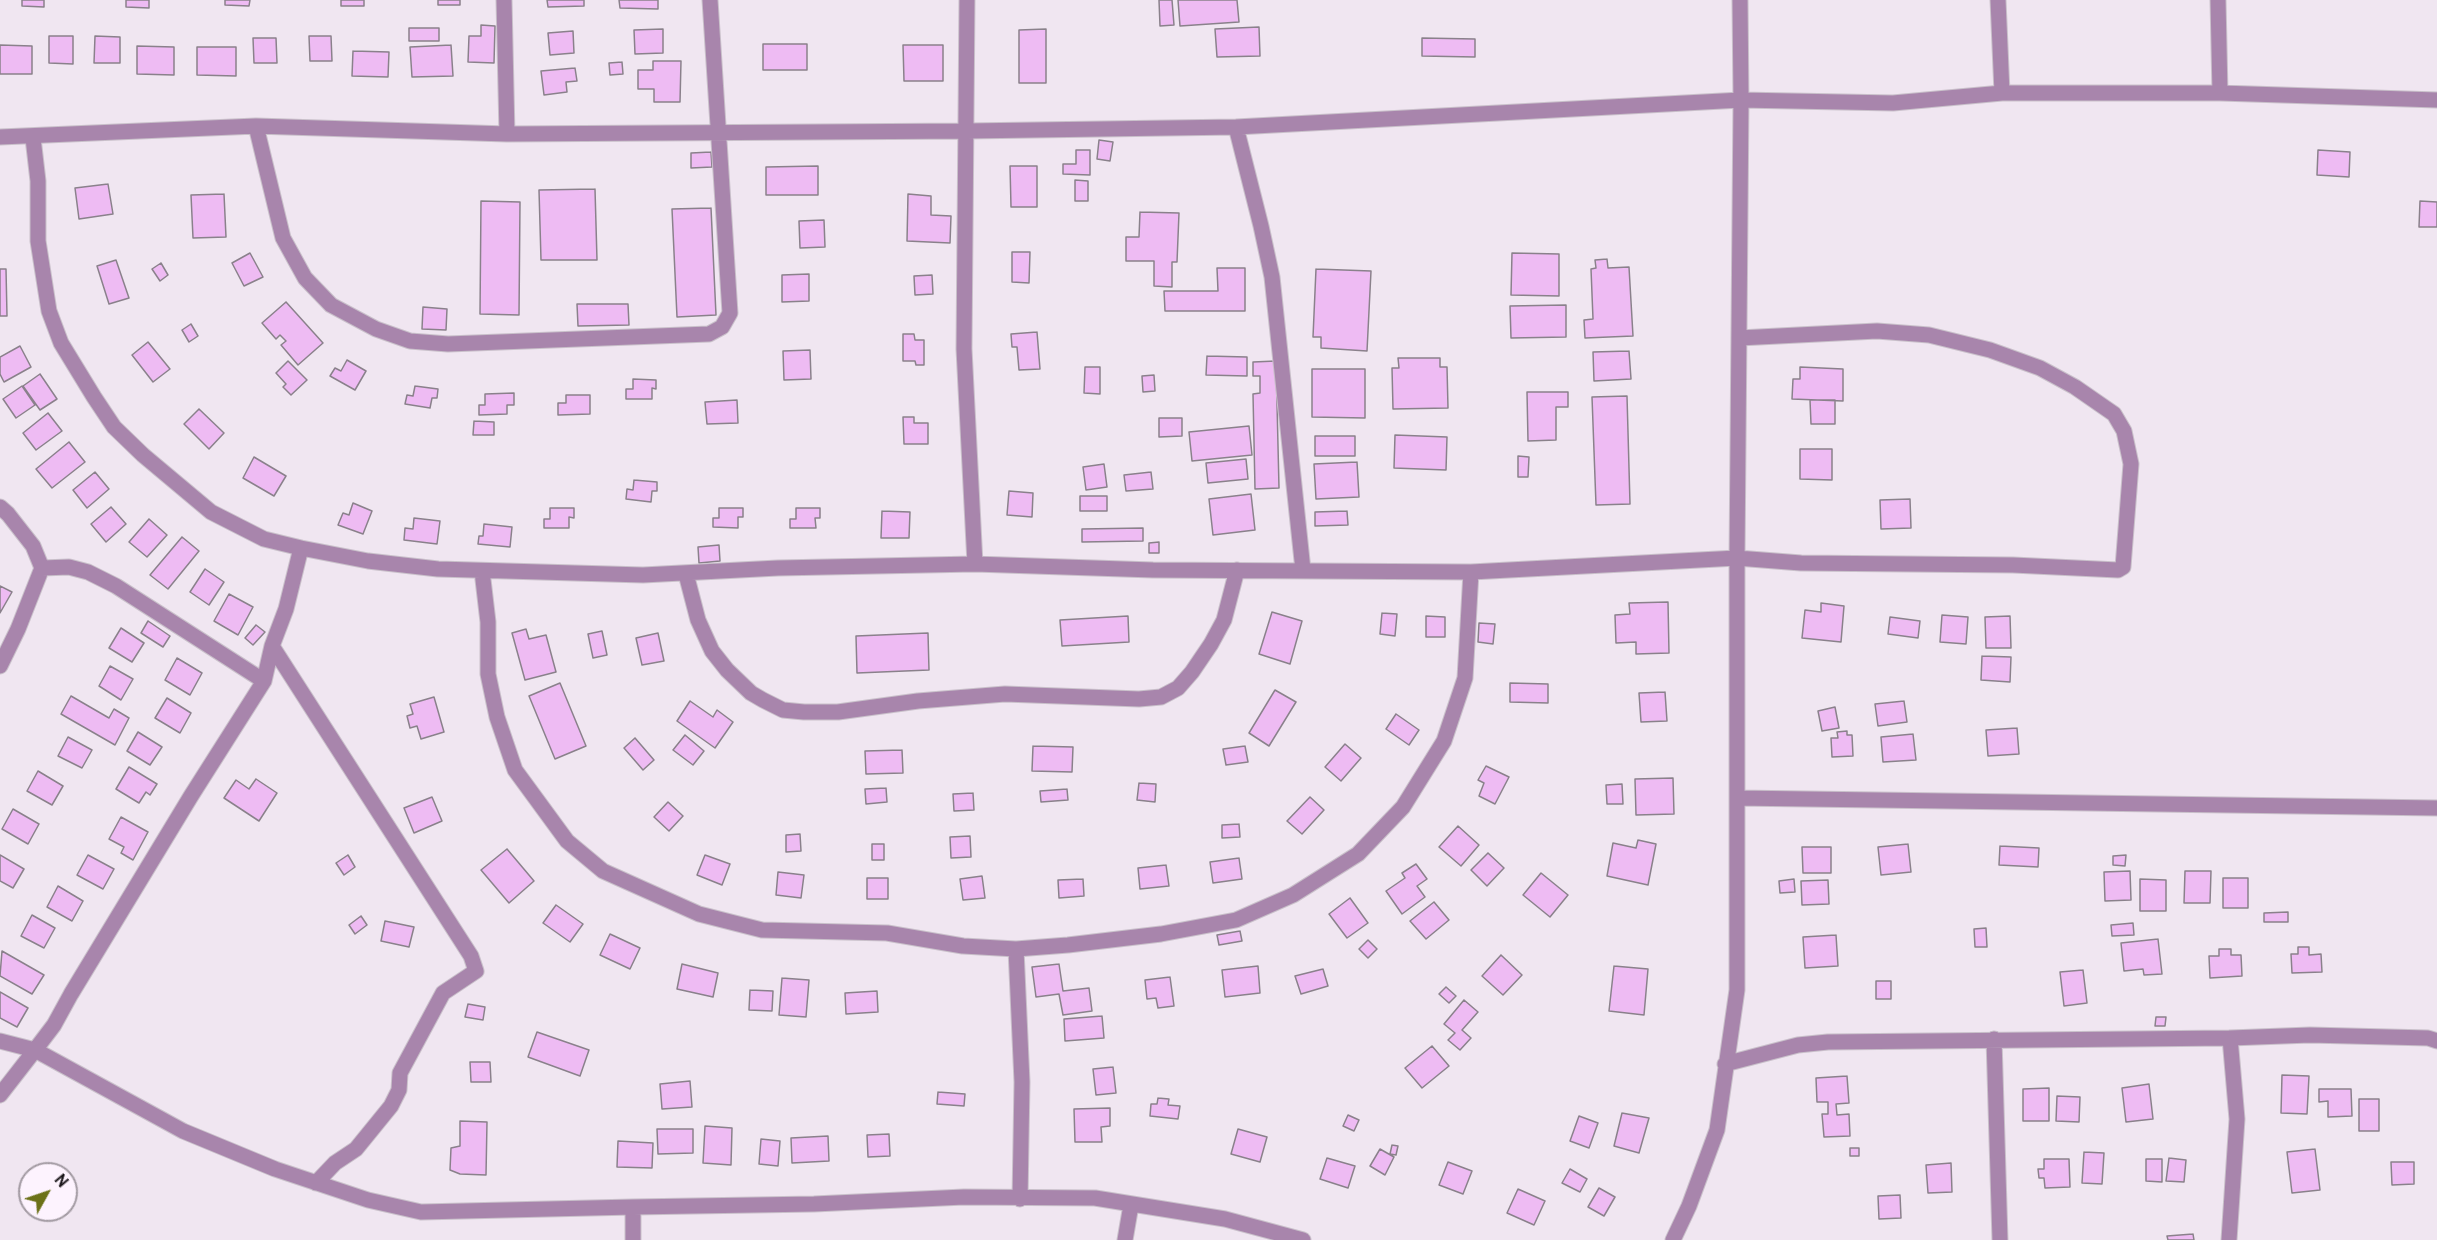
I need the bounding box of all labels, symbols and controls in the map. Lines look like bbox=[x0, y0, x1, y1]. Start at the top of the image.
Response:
north arrow bbox=[18, 1162, 78, 1222]
text: N bbox=[49, 1171, 72, 1193]

